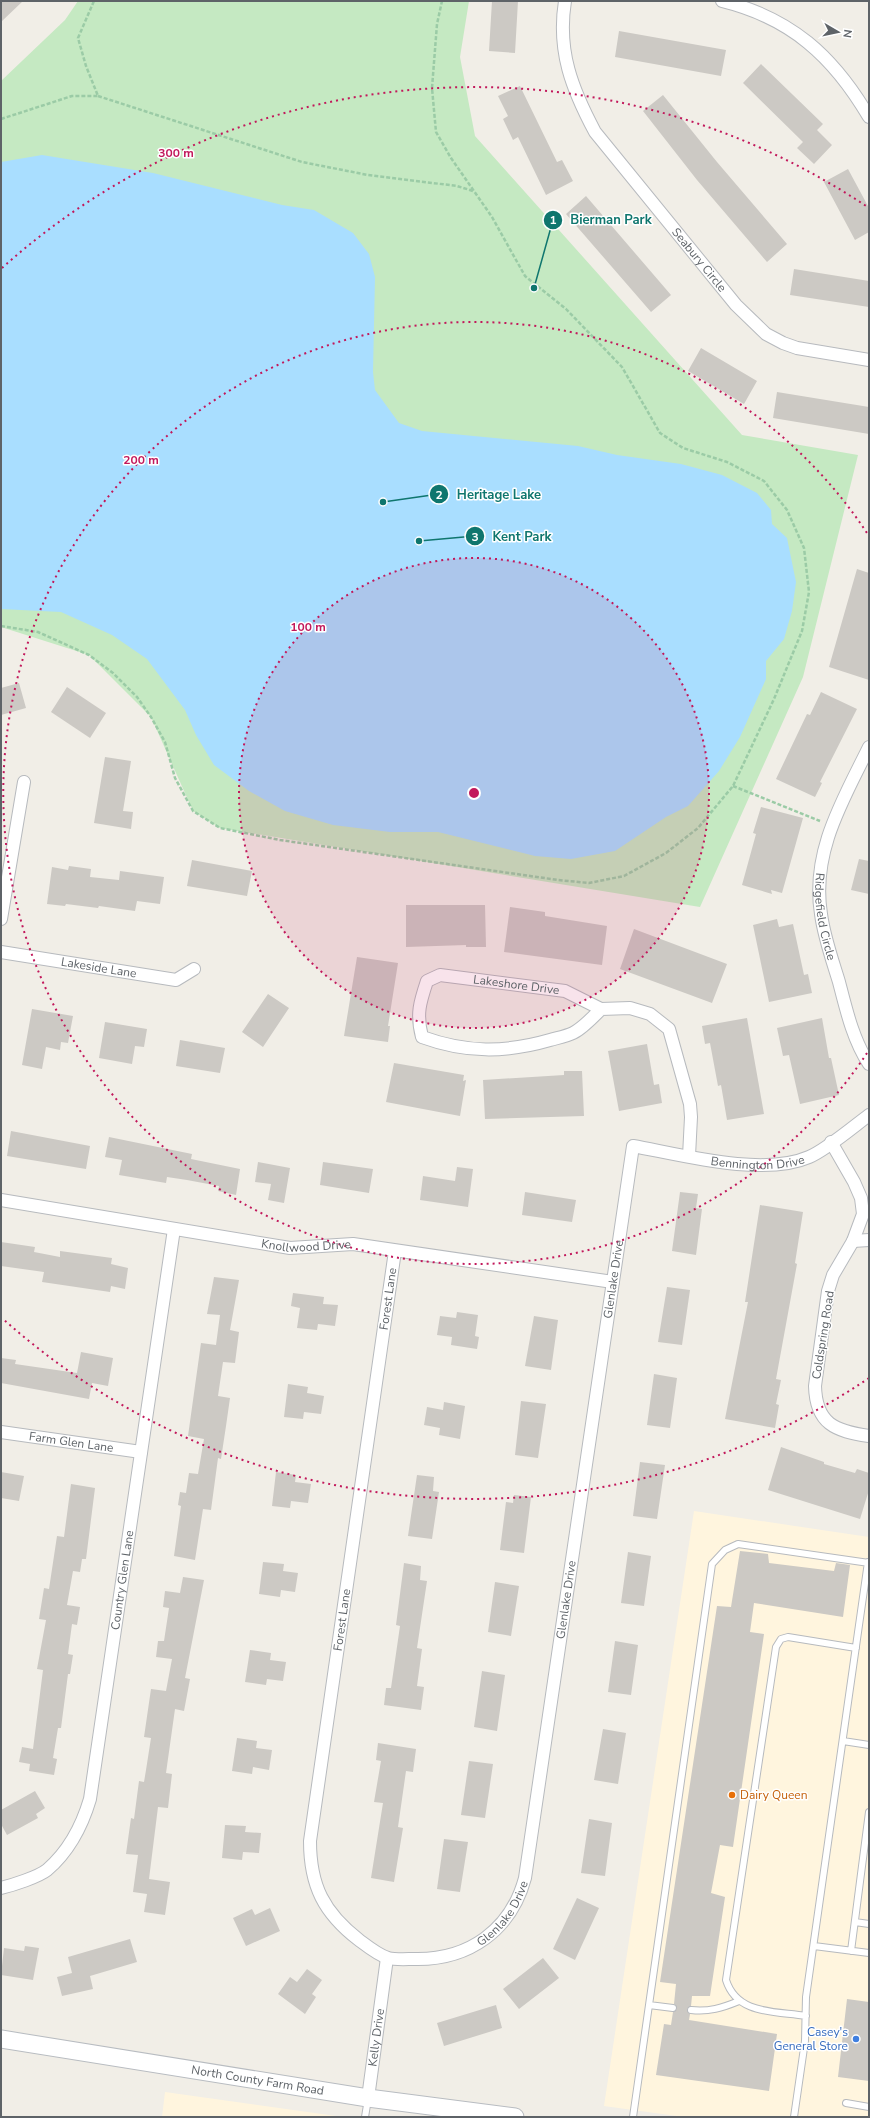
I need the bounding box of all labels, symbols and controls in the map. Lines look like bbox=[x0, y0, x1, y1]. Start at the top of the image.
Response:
north arrow bbox=[818, 12, 858, 52]
text: N bbox=[839, 28, 855, 39]
text: 300 m bbox=[158, 145, 194, 161]
callout: Bierman Park bbox=[543, 207, 660, 232]
text: Bierman Park bbox=[570, 211, 653, 229]
text: 1 bbox=[549, 212, 557, 228]
street label: Seabury Circle bbox=[668, 224, 730, 295]
text: 200 m bbox=[123, 452, 159, 468]
callout: Heritage Lake bbox=[429, 482, 550, 507]
text: Heritage Lake bbox=[457, 486, 541, 504]
text: 2 bbox=[435, 487, 443, 503]
callout: Kent Park bbox=[465, 524, 560, 549]
text: Kent Park bbox=[493, 528, 553, 546]
text: 3 bbox=[471, 529, 479, 545]
text: 100 m bbox=[290, 619, 326, 635]
centre of rings bbox=[467, 786, 481, 800]
street label: Ridgefield Circle bbox=[811, 872, 840, 962]
street label: Lakeside Lane bbox=[60, 954, 138, 982]
street label: Lakeshore Drive bbox=[472, 971, 560, 998]
street label: Bennington Drive bbox=[710, 1151, 807, 1173]
street label: Knollwood Drive bbox=[260, 1235, 351, 1256]
street label: Glenlake Drive bbox=[600, 1239, 627, 1320]
street label: Forest Lane bbox=[376, 1267, 400, 1331]
street label: Coldspring Road bbox=[808, 1290, 838, 1380]
street label: Farm Glen Lane bbox=[28, 1428, 115, 1456]
street label: Country Glen Lane bbox=[107, 1529, 138, 1631]
street label: Glenlake Drive bbox=[552, 1559, 580, 1640]
street label: Forest Lane bbox=[330, 1588, 354, 1652]
place label: Dairy Queen bbox=[740, 1787, 807, 1803]
marker: Dairy Queen bbox=[727, 1790, 737, 1800]
street label: Glenlake Drive bbox=[473, 1879, 532, 1950]
street label: Kelly Drive bbox=[364, 2007, 388, 2068]
place label: Casey's General Store bbox=[774, 2024, 848, 2054]
marker: Casey's General Store bbox=[851, 2034, 861, 2044]
street label: North County Farm Road bbox=[190, 2062, 325, 2099]

